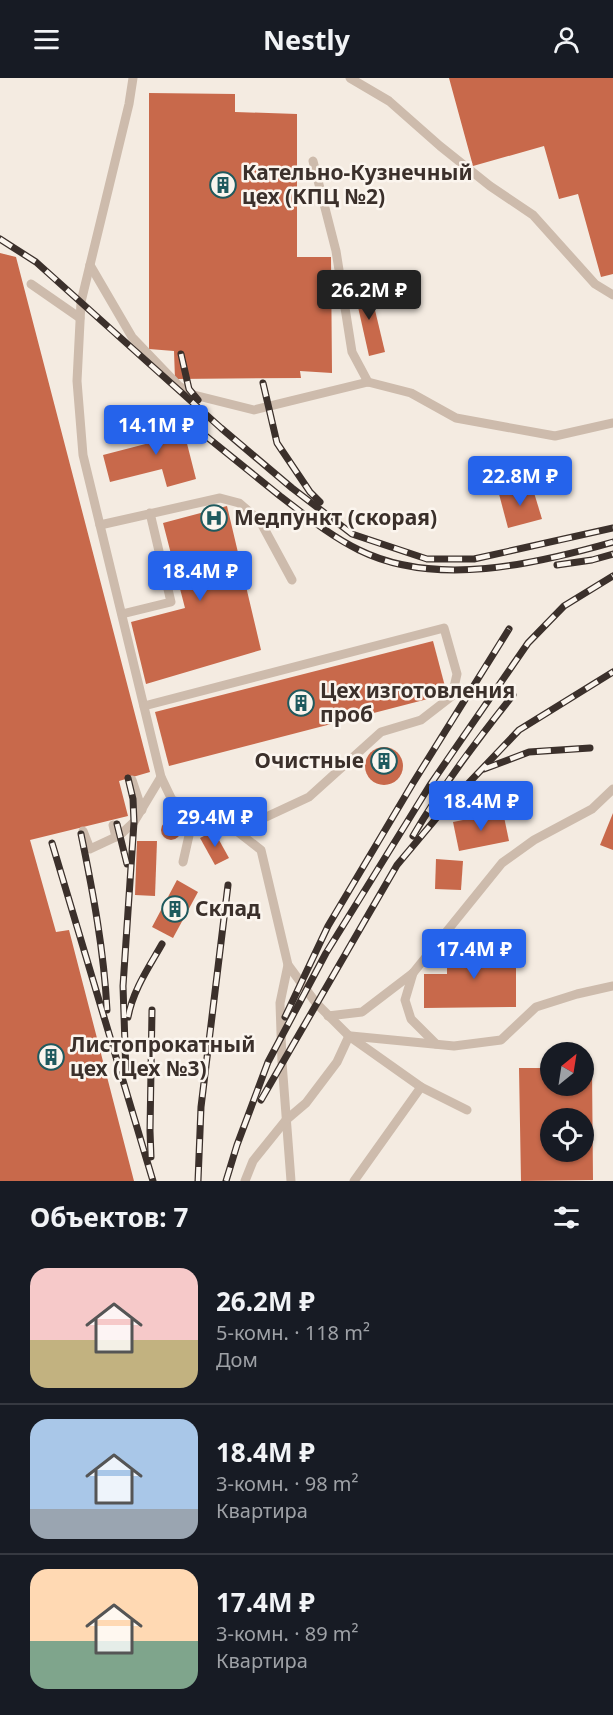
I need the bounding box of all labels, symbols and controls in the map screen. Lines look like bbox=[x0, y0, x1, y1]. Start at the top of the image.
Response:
text: Nestly bbox=[263, 21, 350, 58]
icon: menu bbox=[30, 23, 63, 56]
icon: person bbox=[550, 23, 583, 56]
place label: Кательно-Кузнечный цех (КПЦ №2) bbox=[242, 158, 473, 210]
building icon: Кательно-Кузнечный цех (КПЦ №2) bbox=[208, 170, 238, 200]
pin: 26.2M ₽ bbox=[314, 270, 424, 321]
text: 26.2M ₽ bbox=[331, 276, 407, 303]
pin: 14.1M ₽ bbox=[101, 405, 211, 456]
text: 14.1M ₽ bbox=[118, 411, 194, 438]
pin: 22.8M ₽ bbox=[465, 456, 575, 507]
text: 22.8M ₽ bbox=[482, 462, 558, 489]
hospital icon: Медпункт (скорая) bbox=[199, 503, 229, 533]
place label: Медпункт (скорая) bbox=[234, 503, 437, 531]
pin: 18.4M ₽ bbox=[145, 551, 255, 602]
text: 18.4M ₽ bbox=[162, 557, 238, 584]
place label: Цех изготовления проб bbox=[320, 676, 515, 728]
building icon: Цех изготовления проб bbox=[286, 688, 316, 718]
place label: Очистные bbox=[255, 746, 364, 774]
building icon: Очистные bbox=[369, 746, 399, 776]
pin: 18.4M ₽ bbox=[426, 781, 536, 832]
text: 18.4M ₽ bbox=[443, 787, 519, 814]
pin: 29.4M ₽ bbox=[160, 797, 270, 848]
text: 29.4M ₽ bbox=[177, 803, 253, 830]
building icon: Склад bbox=[160, 894, 190, 924]
place label: Склад bbox=[195, 894, 261, 922]
pin: 17.4M ₽ bbox=[419, 929, 529, 980]
text: 17.4M ₽ bbox=[436, 935, 512, 962]
place label: Листопрокатный цех (Цех №3) bbox=[70, 1030, 255, 1082]
building icon: Листопрокатный цех (Цех №3) bbox=[36, 1042, 66, 1072]
north arrow bbox=[540, 1042, 594, 1096]
map controls bbox=[540, 1042, 594, 1162]
button: locate bbox=[540, 1108, 594, 1162]
text: Объектов: 7 bbox=[30, 1199, 188, 1235]
icon: filters bbox=[550, 1201, 583, 1234]
text: 26.2M ₽ bbox=[216, 1283, 315, 1319]
icon: home bbox=[78, 1292, 150, 1364]
text: 5-комн. · 118 m² bbox=[216, 1319, 370, 1346]
text: Дом bbox=[216, 1346, 258, 1373]
text: 18.4M ₽ bbox=[216, 1434, 315, 1470]
icon: home bbox=[78, 1443, 150, 1515]
text: 3-комн. · 98 m² bbox=[216, 1470, 359, 1497]
text: Квартира bbox=[216, 1497, 308, 1524]
text: 17.4M ₽ bbox=[216, 1584, 315, 1620]
icon: home bbox=[78, 1593, 150, 1665]
text: 3-комн. · 89 m² bbox=[216, 1620, 359, 1647]
text: Квартира bbox=[216, 1647, 308, 1674]

